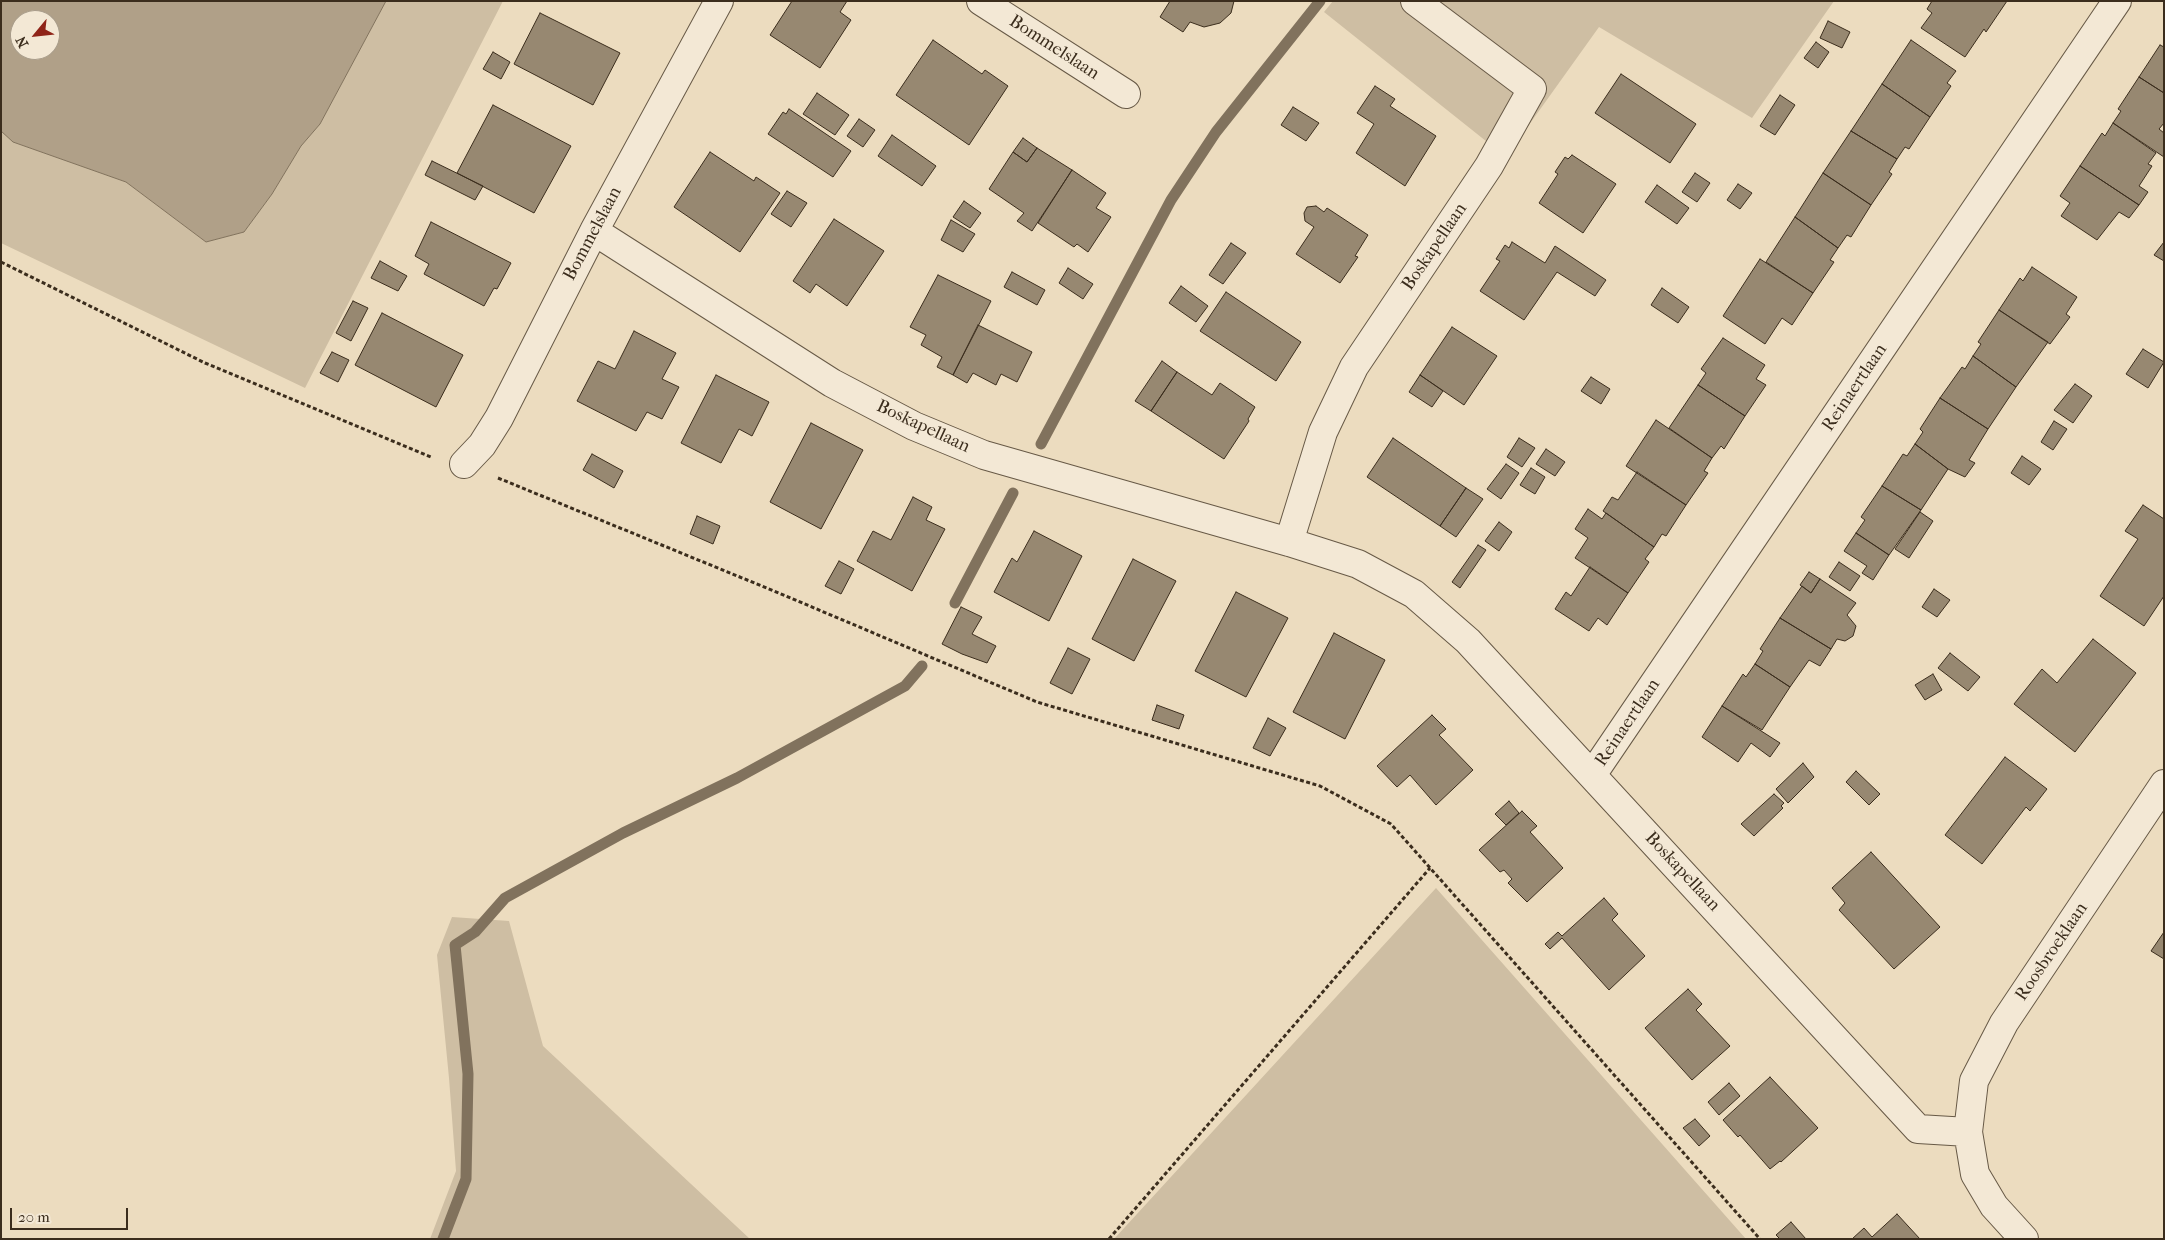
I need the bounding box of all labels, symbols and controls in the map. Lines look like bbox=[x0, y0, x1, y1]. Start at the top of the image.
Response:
north arrow bbox=[10, 10, 60, 60]
street label: Bommelslaan bbox=[1005, 11, 1103, 85]
text: N bbox=[12, 33, 32, 50]
street label: Bommelslaan bbox=[559, 183, 627, 285]
street label: Boskapellaan bbox=[1398, 199, 1472, 295]
street label: Reinaertlaan bbox=[1818, 340, 1892, 436]
street label: Boskapellaan bbox=[873, 396, 973, 458]
street label: Reinaertlaan bbox=[1591, 675, 1665, 771]
street label: Boskapellaan bbox=[1640, 828, 1724, 916]
street label: Roosbroeklaan bbox=[2011, 899, 2093, 1005]
scale bar bbox=[12, 1198, 130, 1230]
text: 20 m bbox=[18, 1208, 50, 1226]

